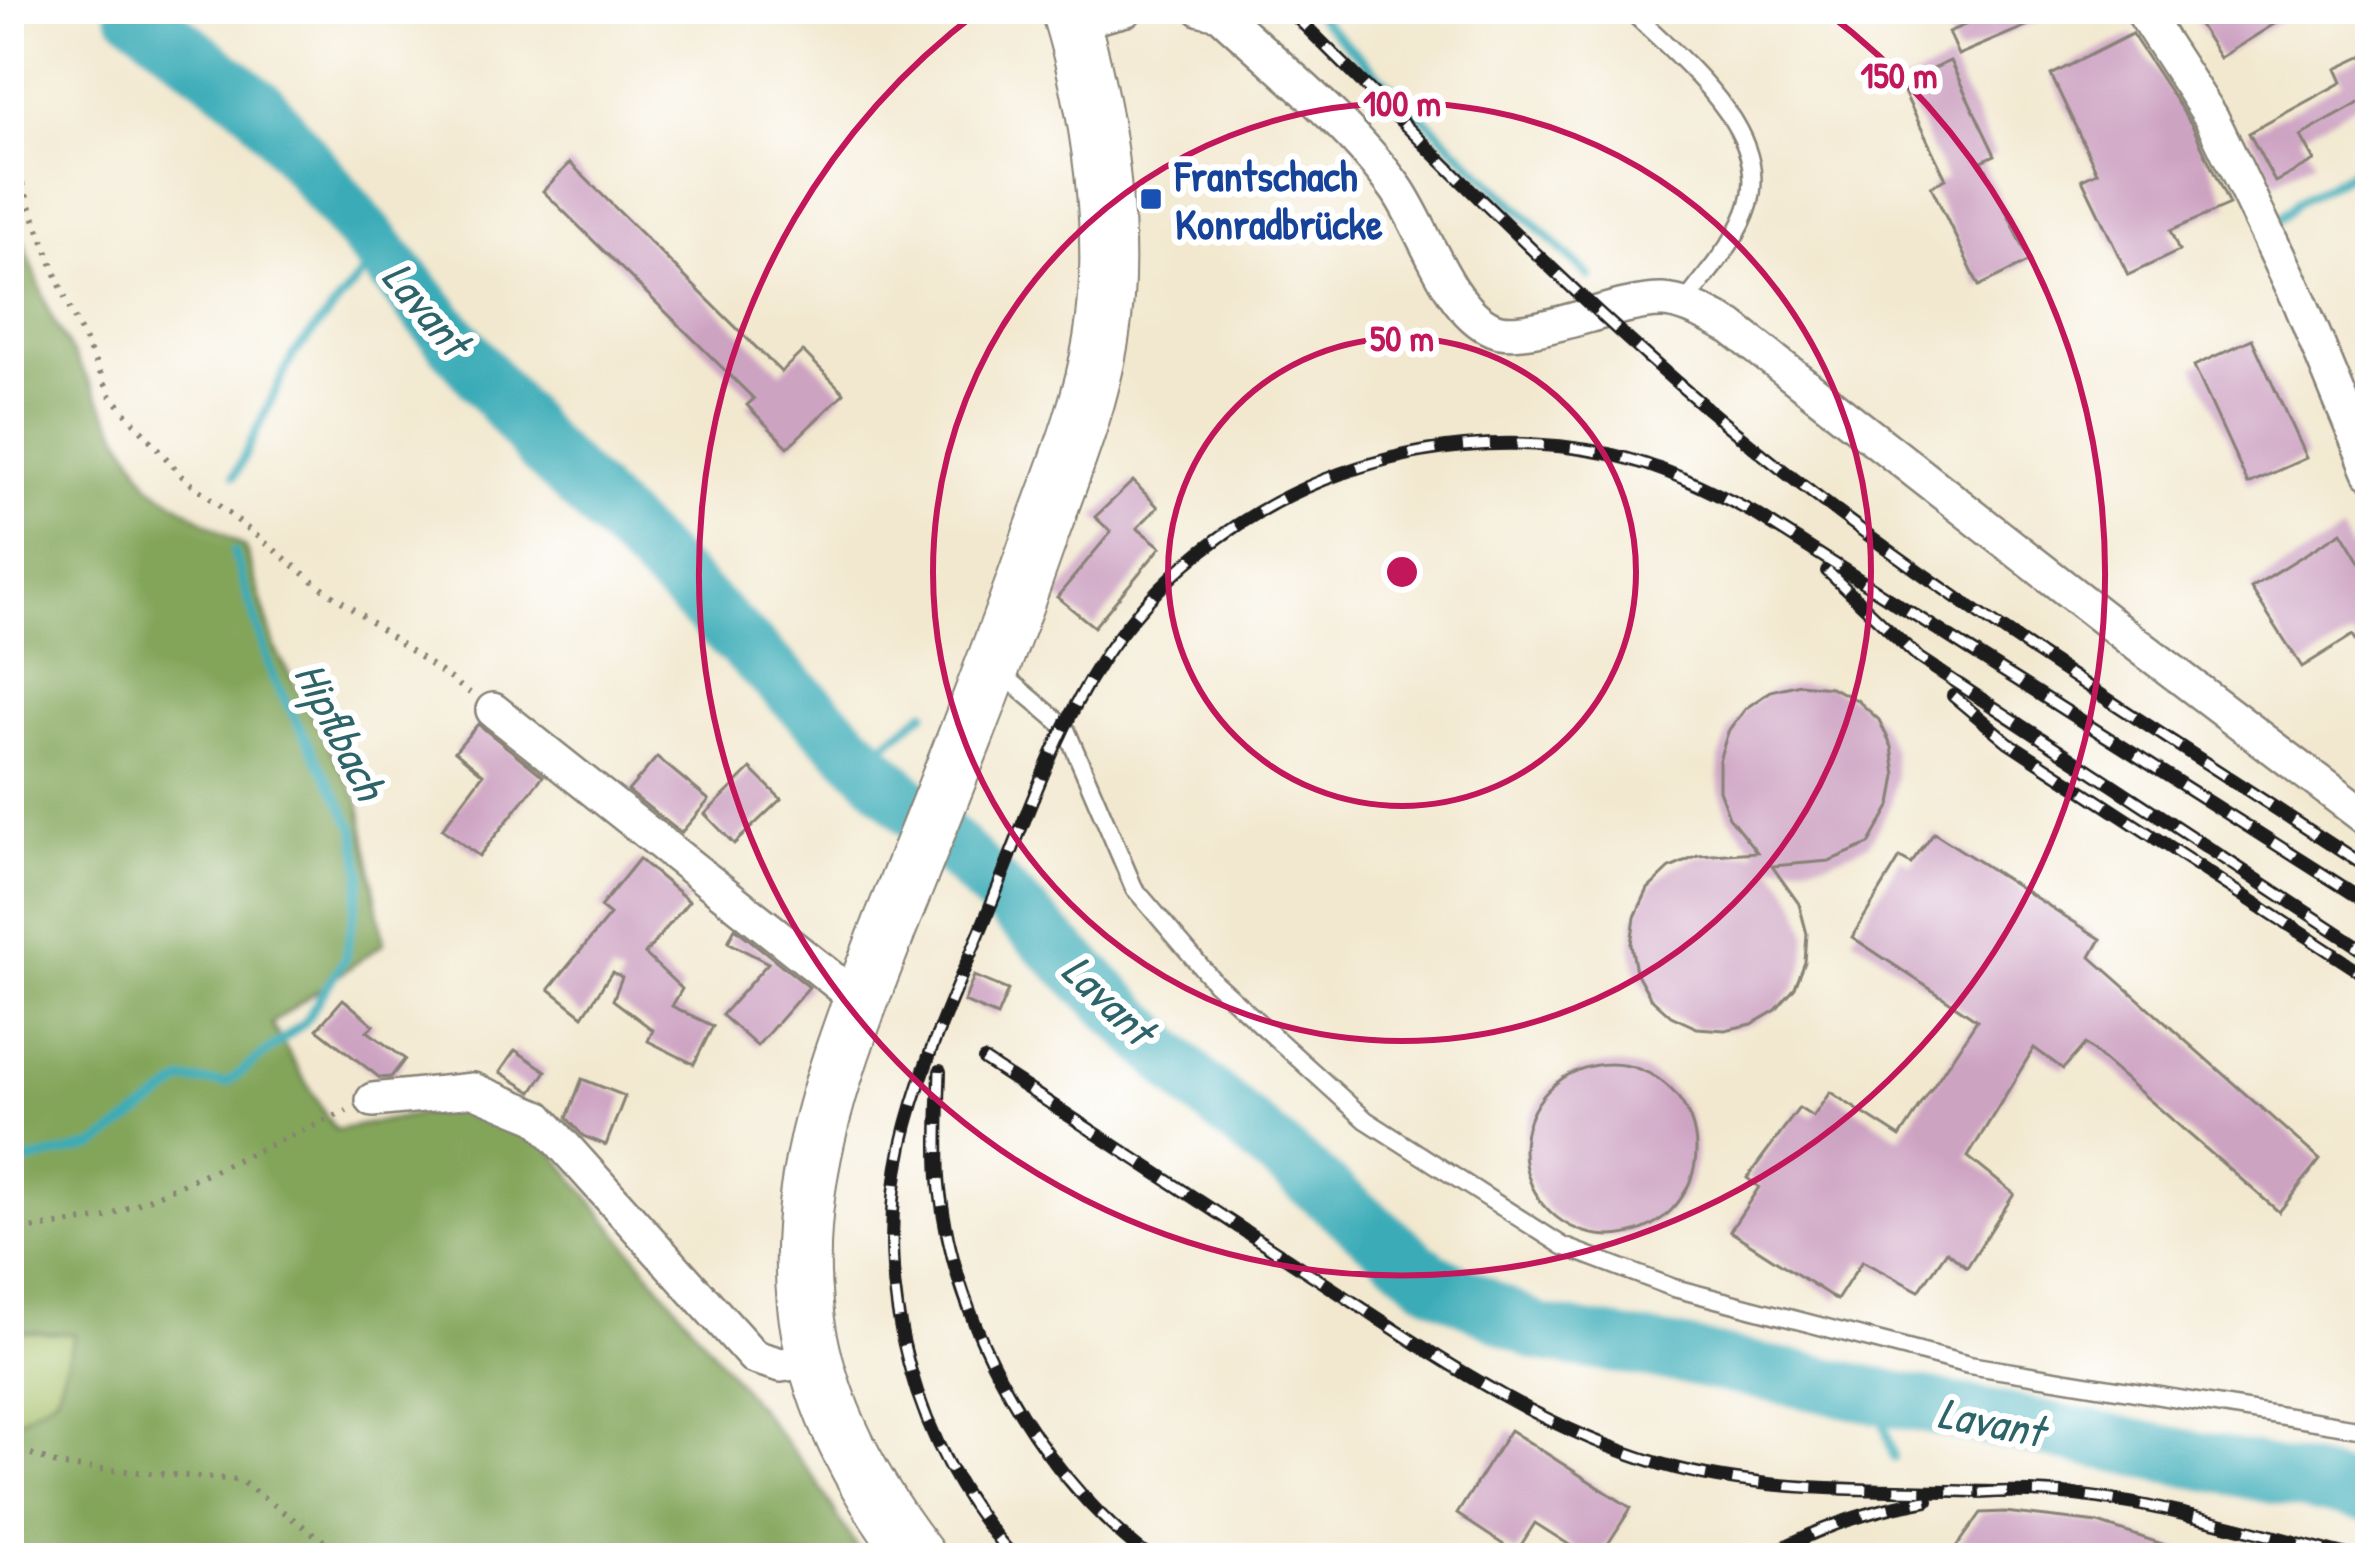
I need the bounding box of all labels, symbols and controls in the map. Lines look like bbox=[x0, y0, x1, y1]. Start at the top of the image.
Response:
text: 150 m bbox=[1860, 50, 1938, 99]
text: 100 m bbox=[1363, 78, 1441, 127]
place label: Frantschach Konradbrücke bbox=[1174, 147, 1383, 252]
marker: Frantschach Konradbrücke bbox=[1138, 186, 1164, 212]
water label: Lavant bbox=[370, 248, 489, 373]
text: 50 m bbox=[1370, 313, 1434, 362]
centre of rings bbox=[1381, 551, 1423, 593]
water label: Hipflbach bbox=[280, 651, 403, 812]
water label: Lavant bbox=[1050, 940, 1173, 1062]
water label: Lavant bbox=[1933, 1381, 2055, 1462]

